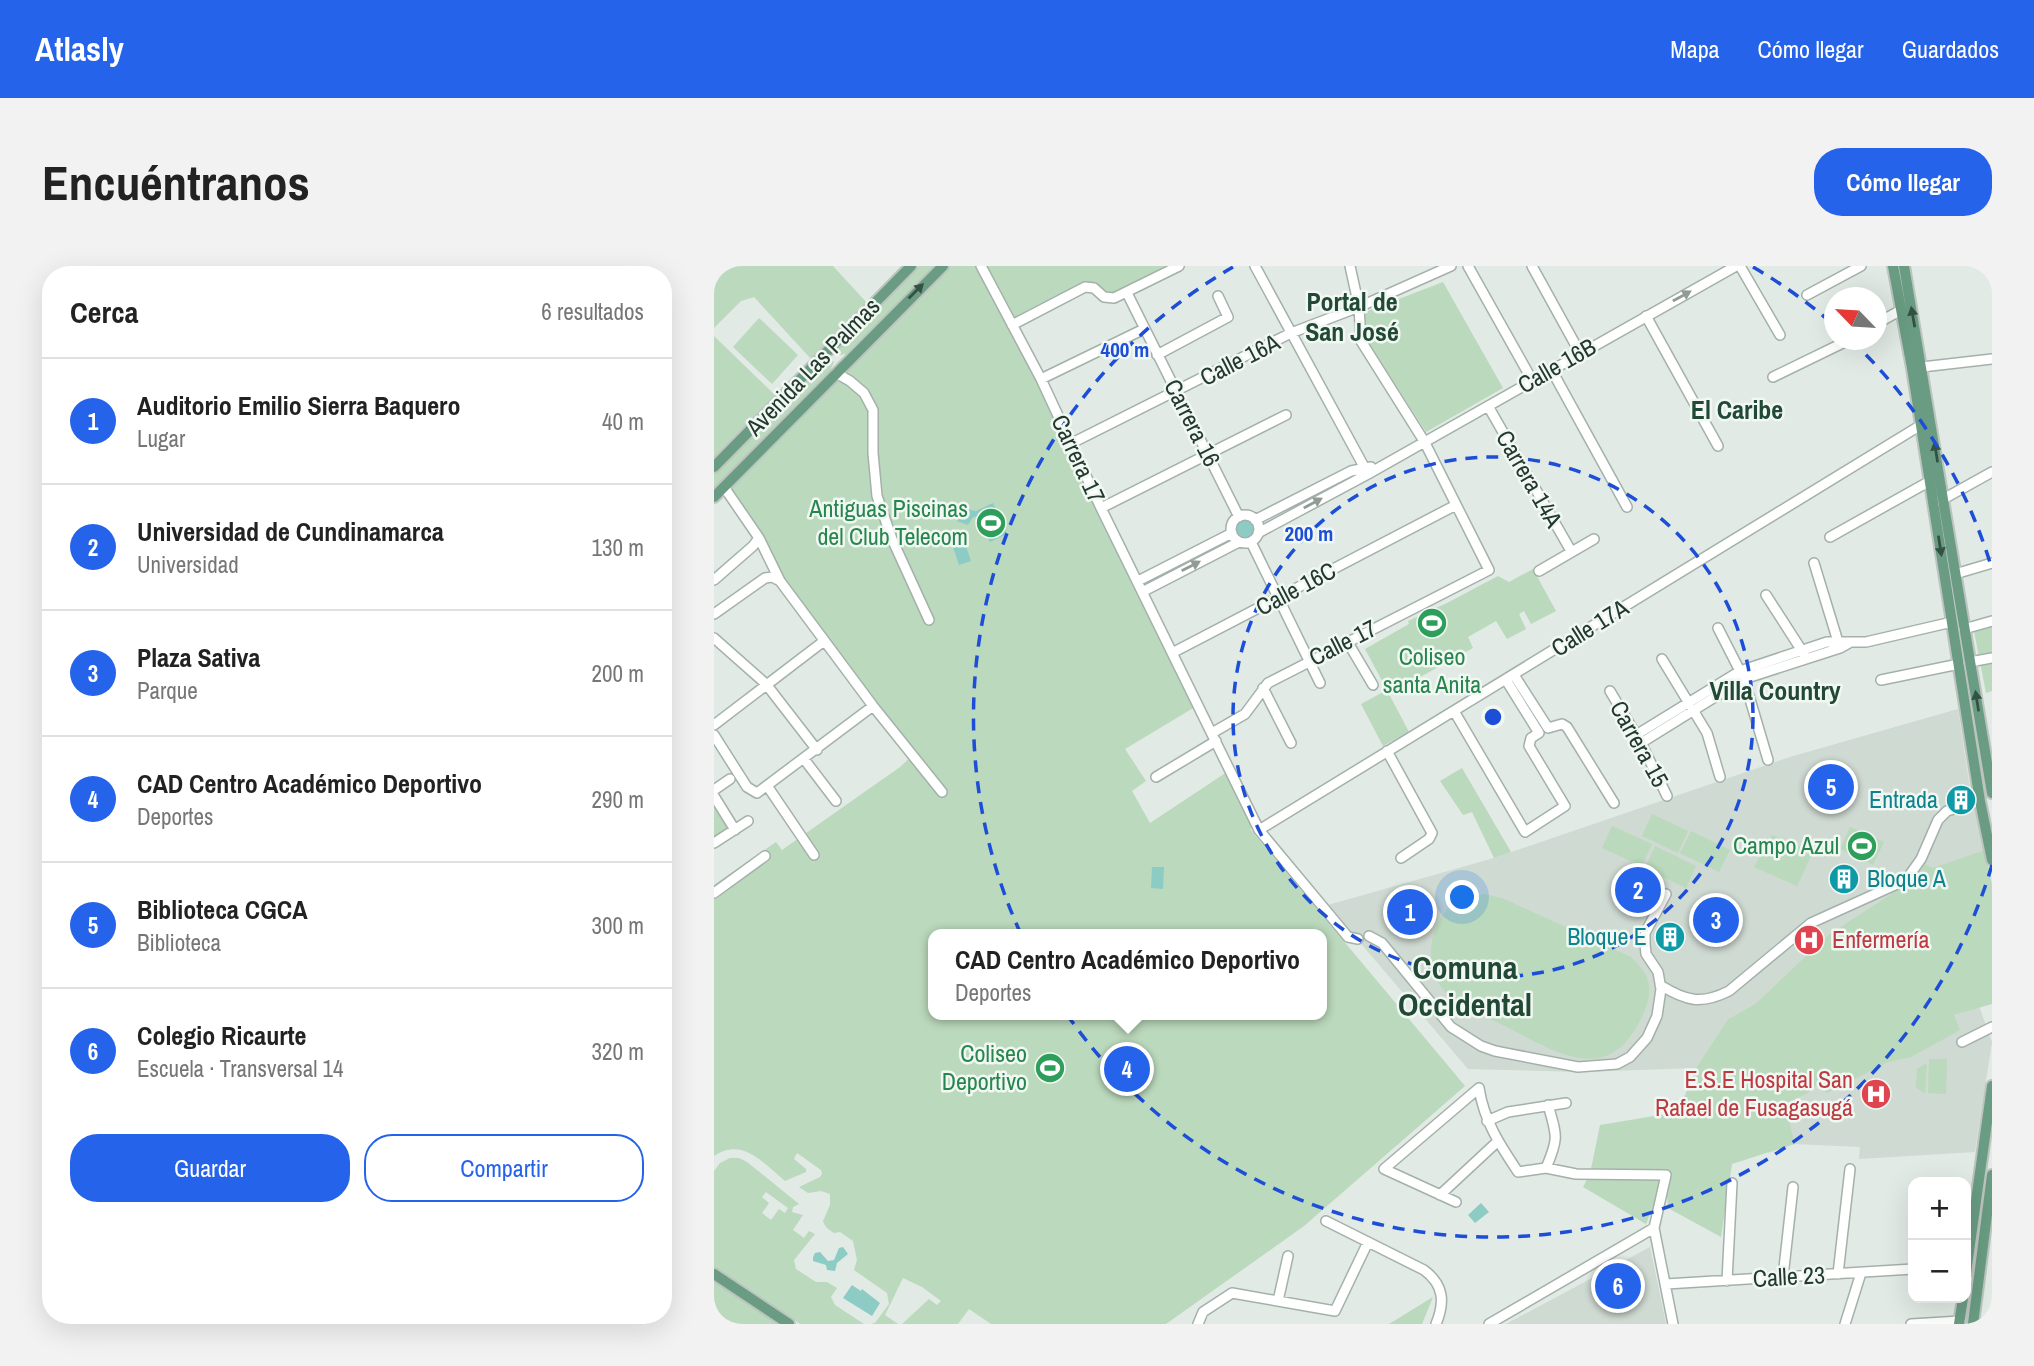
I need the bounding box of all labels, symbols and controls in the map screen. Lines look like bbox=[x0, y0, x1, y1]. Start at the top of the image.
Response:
text: Atlasly bbox=[35, 27, 124, 71]
text: Mapa bbox=[1670, 33, 1720, 65]
text: Cómo llegar bbox=[1758, 33, 1864, 65]
text: Guardados bbox=[1902, 33, 1999, 65]
button: Cómo llegar bbox=[1814, 148, 1992, 216]
text: Encuéntranos bbox=[42, 149, 310, 215]
one-way arrow bbox=[908, 283, 925, 300]
district label: Portal de San José bbox=[1305, 284, 1399, 349]
north arrow bbox=[1824, 287, 1887, 350]
street label: Avenida Las Palmas bbox=[737, 290, 886, 443]
one-way arrow bbox=[1673, 290, 1692, 302]
text: Cerca bbox=[70, 292, 138, 332]
text: 6 resultados bbox=[541, 296, 644, 327]
one-way arrow bbox=[1907, 306, 1918, 328]
street label: Calle 16A bbox=[1194, 325, 1286, 393]
street label: Calle 16B bbox=[1512, 330, 1601, 400]
text: 400 m bbox=[1101, 335, 1149, 364]
street label: Carrera 16 bbox=[1157, 373, 1228, 472]
text: Auditorio Emilio Sierra Baquero bbox=[137, 388, 460, 423]
district label: El Caribe bbox=[1691, 392, 1783, 427]
text: 1 bbox=[88, 406, 98, 437]
text: 40 m bbox=[602, 406, 644, 437]
street label: Carrera 17 bbox=[1045, 409, 1113, 508]
text: Lugar bbox=[137, 423, 185, 454]
street label: Carrera 14A bbox=[1489, 424, 1571, 534]
one-way arrow bbox=[1930, 441, 1941, 463]
place label: Antiguas Piscinas del Club Telecom bbox=[808, 492, 968, 552]
one-way arrow bbox=[1303, 497, 1323, 509]
sports icon: Antiguas Piscinas del Club Telecom bbox=[974, 506, 1008, 540]
text: Universidad de Cundinamarca bbox=[137, 514, 444, 549]
text: 200 m bbox=[1285, 519, 1333, 548]
text: 2 bbox=[88, 532, 98, 563]
text: 130 m bbox=[592, 532, 644, 563]
one-way arrow bbox=[1935, 535, 1946, 557]
text: Universidad bbox=[137, 549, 239, 580]
street label: Calle 16C bbox=[1250, 554, 1341, 623]
one-way arrow bbox=[1181, 561, 1201, 572]
street label: Calle 17A bbox=[1545, 591, 1635, 663]
sports icon: Coliseo santa Anita bbox=[1415, 606, 1449, 640]
street label: Calle 17 bbox=[1303, 611, 1382, 673]
text: Plaza Sativa bbox=[137, 640, 260, 675]
place label: Coliseo santa Anita bbox=[1383, 640, 1481, 700]
text: 3 bbox=[88, 658, 98, 689]
text: 200 m bbox=[592, 658, 644, 689]
district label: Villa Country bbox=[1709, 673, 1841, 708]
text: Parque bbox=[137, 675, 198, 706]
one-way arrow bbox=[1971, 690, 1982, 712]
street label: Carrera 15 bbox=[1603, 695, 1677, 792]
centre of rings bbox=[1481, 705, 1505, 729]
pin: 5 bbox=[1808, 761, 1854, 813]
text: CAD Centro Académico Deportivo bbox=[137, 766, 482, 801]
place label: Entrada bbox=[1869, 783, 1938, 815]
building icon: Entrada bbox=[1944, 783, 1978, 817]
text: 4 bbox=[88, 784, 98, 815]
text: 290 m bbox=[592, 784, 644, 815]
text: Deportes bbox=[137, 801, 214, 832]
place label: Campo Azul bbox=[1733, 829, 1839, 861]
sports icon: Campo Azul bbox=[1845, 829, 1879, 863]
building icon: Bloque A bbox=[1827, 862, 1861, 896]
place label: Bloque A bbox=[1867, 862, 1947, 894]
pin: 2 bbox=[1615, 864, 1661, 916]
your location bbox=[1445, 880, 1479, 914]
pin: 1 bbox=[1387, 886, 1433, 938]
text: Biblioteca CGCA bbox=[137, 892, 308, 927]
pin: 3 bbox=[1693, 894, 1739, 946]
text: 5 bbox=[88, 910, 98, 941]
text: 300 m bbox=[592, 910, 644, 941]
place label: Bloque E bbox=[1567, 920, 1647, 952]
building icon: Bloque E bbox=[1653, 920, 1687, 954]
hospital icon: Enfermería bbox=[1792, 923, 1826, 957]
place label: Enfermería bbox=[1832, 923, 1929, 955]
text: Biblioteca bbox=[137, 927, 221, 958]
popup bbox=[928, 929, 1327, 1020]
text: CAD Centro Académico Deportivo bbox=[955, 942, 1300, 977]
district label: Comuna Occidental bbox=[1398, 946, 1532, 1026]
text: Deportes bbox=[955, 977, 1031, 1008]
text: Colegio Ricaurte bbox=[137, 1018, 306, 1053]
text: 6 bbox=[88, 1036, 98, 1067]
text: 320 m bbox=[592, 1036, 644, 1067]
place label: Coliseo Deportivo bbox=[942, 1037, 1027, 1097]
pin: 4 bbox=[1104, 1043, 1150, 1095]
sports icon: Coliseo Deportivo bbox=[1033, 1051, 1067, 1085]
text: Escuela · Transversal 14 bbox=[137, 1053, 344, 1084]
place label: E.S.E Hospital San Rafael de Fusagasugá bbox=[1655, 1063, 1853, 1123]
hospital icon: E.S.E Hospital San Rafael de Fusagasugá bbox=[1859, 1077, 1893, 1111]
button: Guardar bbox=[70, 1134, 350, 1202]
button: Compartir bbox=[364, 1134, 644, 1202]
map controls bbox=[1908, 1177, 1971, 1303]
button: + bbox=[1908, 1177, 1971, 1240]
button: − bbox=[1908, 1240, 1971, 1303]
street label: Calle 23 bbox=[1752, 1258, 1826, 1294]
pin: 6 bbox=[1595, 1260, 1641, 1312]

